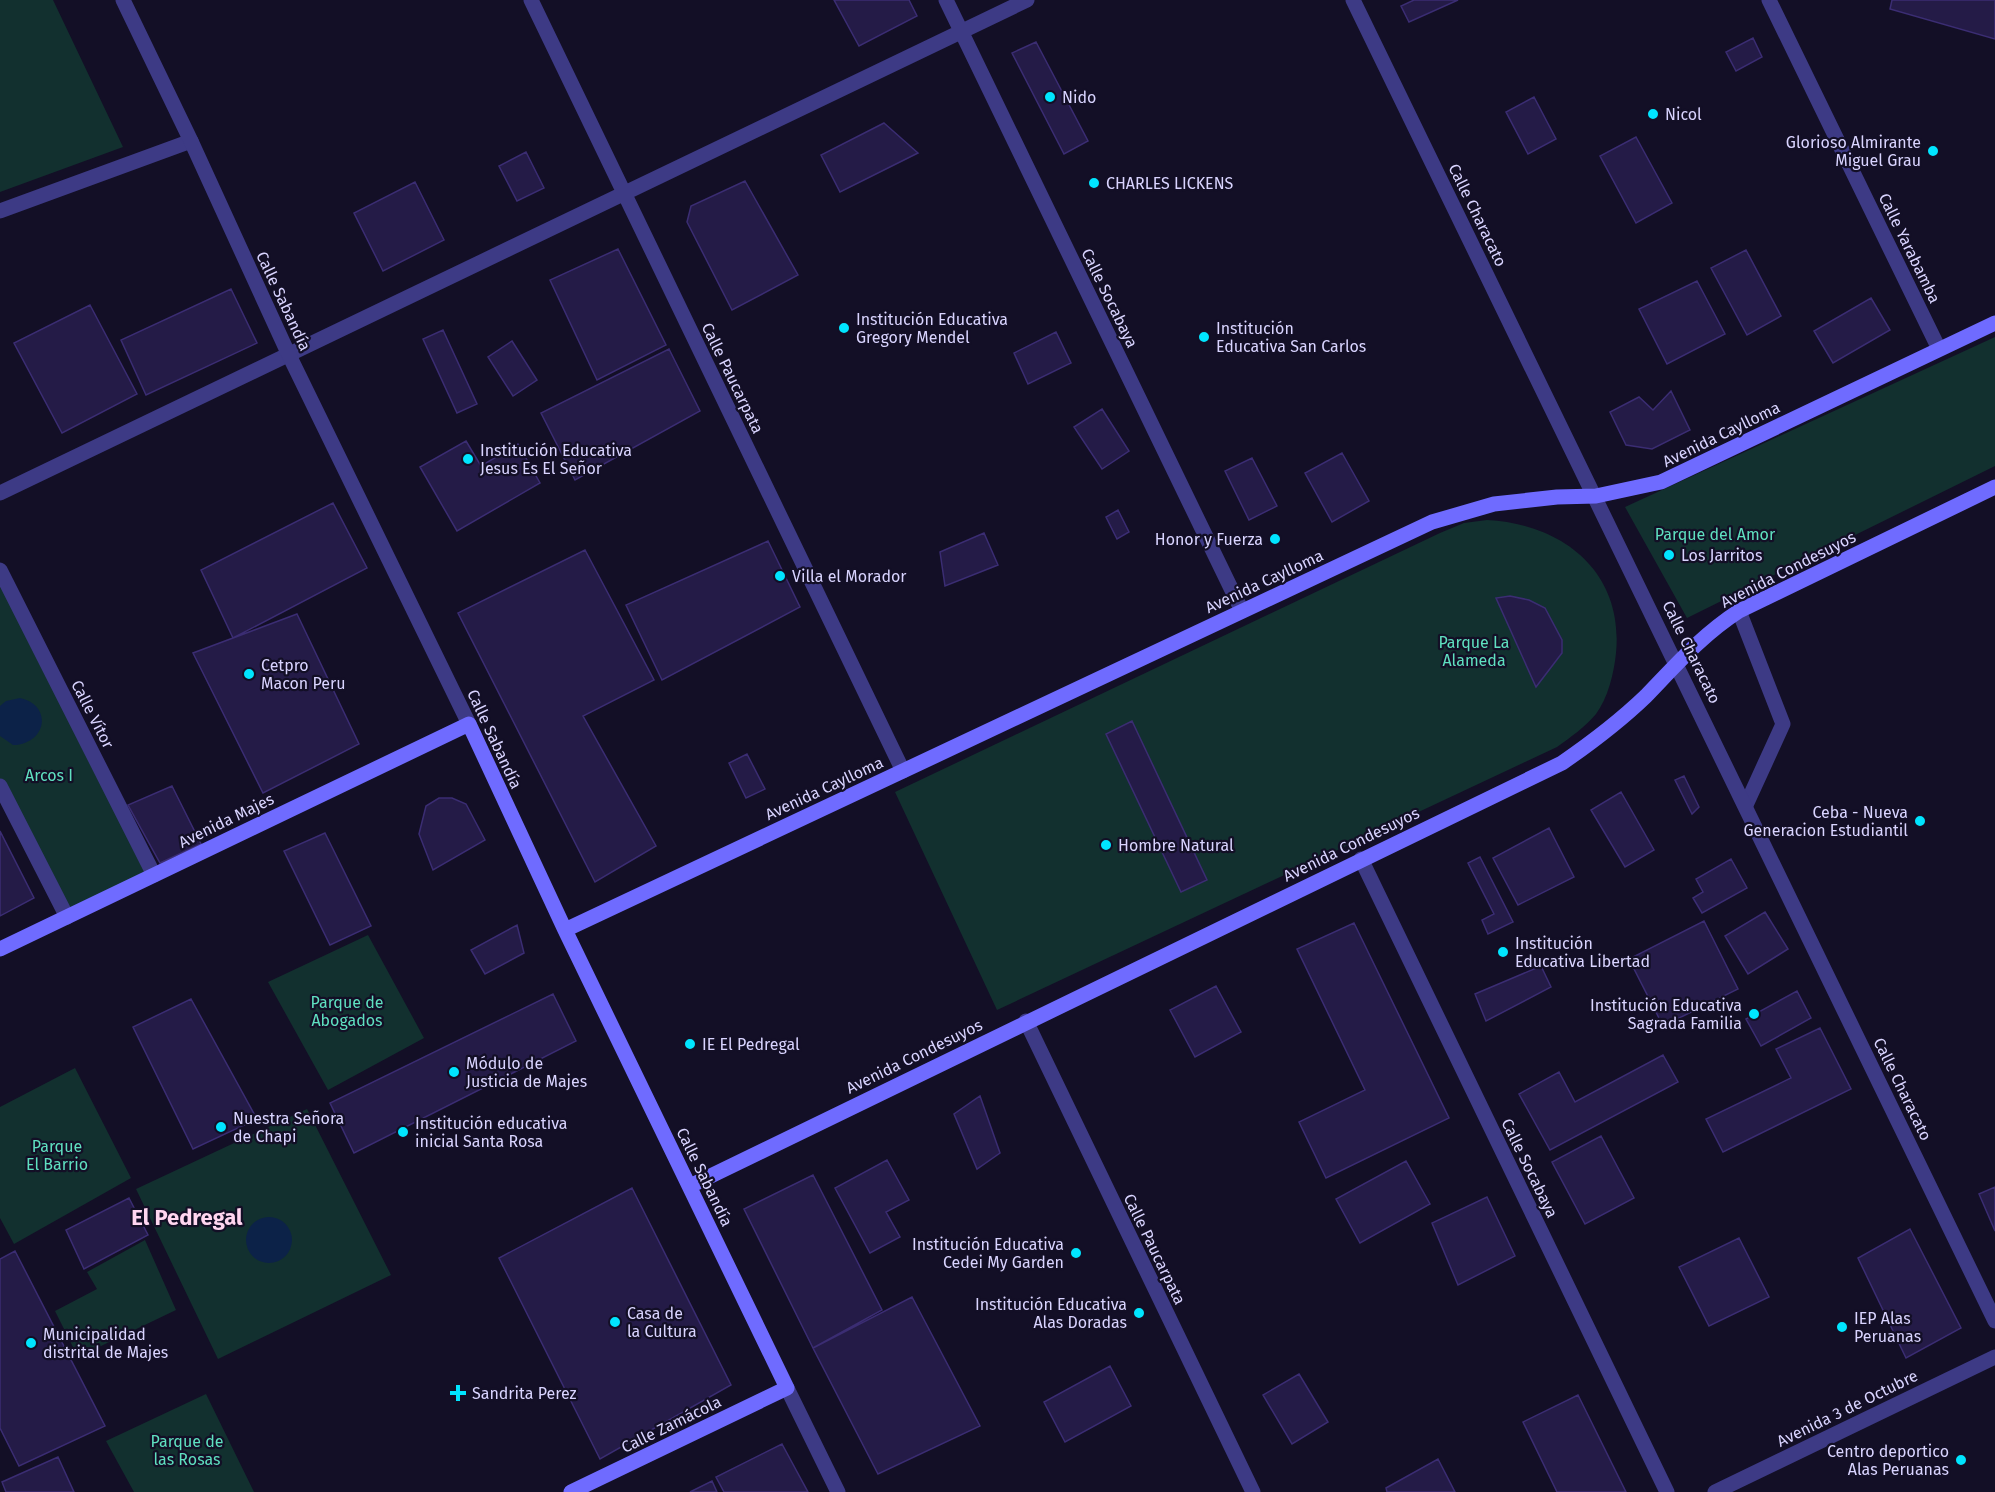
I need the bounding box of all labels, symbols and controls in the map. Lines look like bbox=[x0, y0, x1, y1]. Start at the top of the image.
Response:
place label: Nido bbox=[1062, 88, 1096, 107]
marker: Nido bbox=[1043, 90, 1057, 104]
place label: Nicol bbox=[1665, 105, 1702, 124]
marker: Nicol bbox=[1646, 107, 1660, 121]
place label: Glorioso Almirante Miguel Grau bbox=[1786, 133, 1921, 170]
marker: Glorioso Almirante Miguel Grau bbox=[1926, 144, 1940, 158]
street label: Calle Characato bbox=[1444, 161, 1511, 270]
place label: CHARLES LICKENS bbox=[1106, 174, 1234, 193]
marker: CHARLES LICKENS bbox=[1087, 176, 1101, 190]
street label: Calle Yarabamba bbox=[1875, 190, 1944, 306]
street label: Calle Socabaya bbox=[1077, 246, 1142, 351]
street label: Calle Sabandía bbox=[252, 249, 315, 354]
place label: Institución Educativa Gregory Mendel bbox=[856, 310, 1008, 347]
place label: Institución Educativa San Carlos bbox=[1216, 319, 1366, 356]
street label: Calle Paucarpata bbox=[698, 320, 768, 437]
marker: Institución Educativa Gregory Mendel bbox=[837, 321, 851, 335]
marker: Institución Educativa San Carlos bbox=[1197, 330, 1211, 344]
street label: Avenida Caylloma bbox=[1659, 398, 1783, 471]
place label: Institución Educativa Jesus Es El Señor bbox=[480, 441, 632, 478]
marker: Institución Educativa Jesus Es El Señor bbox=[461, 452, 475, 466]
park label: Parque del Amor bbox=[1655, 525, 1776, 544]
street label: Avenida Condesuyos bbox=[1717, 527, 1859, 612]
place label: Honor y Fuerza bbox=[1155, 530, 1263, 549]
marker: Honor y Fuerza bbox=[1268, 532, 1282, 546]
street label: Avenida Caylloma bbox=[1202, 546, 1326, 617]
place label: Los Jarritos bbox=[1681, 546, 1762, 565]
marker: Los Jarritos bbox=[1662, 548, 1676, 562]
place label: Villa el Morador bbox=[792, 567, 907, 586]
marker: Villa el Morador bbox=[773, 569, 787, 583]
street label: Calle Characato bbox=[1658, 598, 1725, 707]
park label: Parque La Alameda bbox=[1438, 633, 1510, 670]
place label: Cetpro Macon Peru bbox=[261, 656, 345, 693]
marker: Cetpro Macon Peru bbox=[242, 667, 256, 681]
street label: Calle Vítor bbox=[67, 677, 118, 752]
street label: Calle Sabandía bbox=[463, 687, 526, 792]
street label: Avenida Caylloma bbox=[762, 753, 886, 824]
park label: Arcos I bbox=[25, 766, 73, 785]
street label: Avenida Majes bbox=[175, 789, 277, 852]
street label: Avenida Condesuyos bbox=[1280, 803, 1422, 886]
place label: Ceba - Nueva Generacion Estudiantil bbox=[1743, 803, 1908, 840]
marker: Ceba - Nueva Generacion Estudiantil bbox=[1913, 814, 1927, 828]
place label: Hombre Natural bbox=[1118, 836, 1234, 855]
marker: Hombre Natural bbox=[1099, 838, 1113, 852]
place label: Institución Educativa Libertad bbox=[1515, 934, 1650, 971]
marker: Institución Educativa Libertad bbox=[1496, 945, 1510, 959]
park label: Parque de Abogados bbox=[311, 993, 383, 1030]
place label: Institución Educativa Sagrada Familia bbox=[1590, 996, 1742, 1033]
marker: Institución Educativa Sagrada Familia bbox=[1747, 1007, 1761, 1021]
street label: Avenida Condesuyos bbox=[843, 1015, 985, 1098]
place label: IE El Pedregal bbox=[702, 1035, 800, 1054]
street label: Calle Characato bbox=[1869, 1035, 1936, 1144]
marker: IE El Pedregal bbox=[683, 1037, 697, 1051]
place label: Módulo de Justicia de Majes bbox=[466, 1054, 587, 1091]
marker: Módulo de Justicia de Majes bbox=[447, 1065, 461, 1079]
place label: Nuestra Señora de Chapi bbox=[233, 1109, 344, 1146]
place label: Institución educativa inicial Santa Rosa bbox=[415, 1114, 567, 1151]
street label: Calle Socabaya bbox=[1497, 1116, 1562, 1221]
marker: Nuestra Señora de Chapi bbox=[214, 1120, 228, 1134]
marker: Institución educativa inicial Santa Rosa bbox=[396, 1125, 410, 1139]
street label: Calle Sabandía bbox=[672, 1125, 737, 1230]
park label: Parque El Barrio bbox=[26, 1137, 88, 1174]
street label: Calle Paucarpata bbox=[1120, 1191, 1190, 1308]
district label: El Pedregal bbox=[131, 1204, 243, 1231]
place label: Institución Educativa Cedei My Garden bbox=[912, 1235, 1064, 1272]
marker: Institución Educativa Cedei My Garden bbox=[1069, 1246, 1083, 1260]
place label: Institución Educativa Alas Doradas bbox=[975, 1295, 1127, 1332]
place label: Casa de la Cultura bbox=[627, 1304, 697, 1341]
marker: Institución Educativa Alas Doradas bbox=[1132, 1306, 1146, 1320]
place label: IEP Alas Peruanas bbox=[1854, 1309, 1921, 1346]
marker: Casa de la Cultura bbox=[608, 1315, 622, 1329]
marker: IEP Alas Peruanas bbox=[1835, 1320, 1849, 1334]
place label: Municipalidad distrital de Majes bbox=[43, 1325, 168, 1362]
marker: Municipalidad distrital de Majes bbox=[24, 1336, 38, 1350]
street label: Avenida 3 de Octubre bbox=[1774, 1366, 1921, 1451]
marker: Sandrita Perez bbox=[449, 1384, 467, 1402]
place label: Sandrita Perez bbox=[472, 1384, 577, 1403]
street label: Calle Zamácola bbox=[618, 1392, 724, 1457]
park label: Parque de las Rosas bbox=[151, 1432, 223, 1469]
place label: Centro deportico Alas Peruanas bbox=[1827, 1442, 1949, 1479]
marker: Centro deportico Alas Peruanas bbox=[1954, 1453, 1968, 1467]

